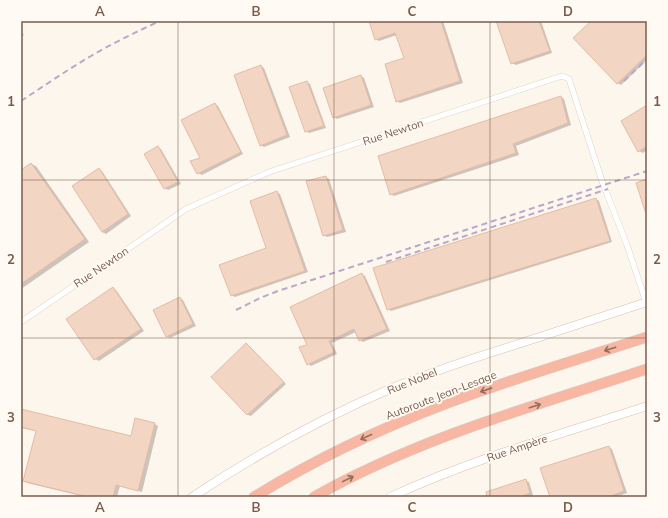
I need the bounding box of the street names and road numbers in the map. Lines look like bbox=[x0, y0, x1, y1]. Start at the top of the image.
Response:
street label: Rue Newton bbox=[361, 116, 425, 148]
street label: Rue Newton bbox=[71, 244, 131, 290]
street label: Rue Nobel bbox=[385, 365, 439, 397]
street label: Autoroute Jean-Lesage bbox=[384, 367, 498, 423]
street label: Rue Ampère bbox=[485, 431, 549, 465]

